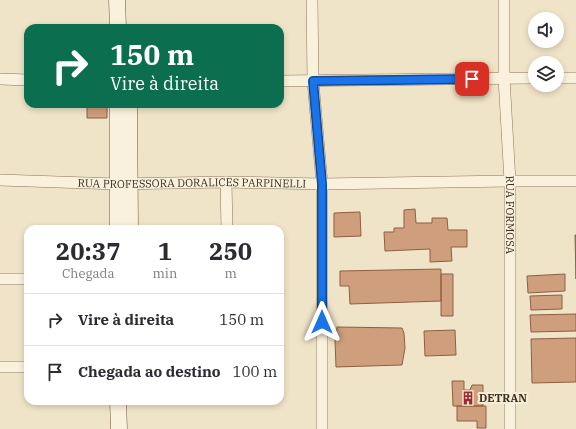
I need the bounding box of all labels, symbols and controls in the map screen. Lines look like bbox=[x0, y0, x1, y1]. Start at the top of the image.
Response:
map controls bbox=[528, 12, 564, 92]
button: sound bbox=[528, 12, 564, 48]
text: 150 m bbox=[110, 36, 194, 73]
icon: right bbox=[44, 40, 96, 92]
button: layers bbox=[528, 56, 564, 92]
pin bbox=[455, 62, 489, 96]
icon: arrive bbox=[461, 68, 483, 90]
text: Vire à direita bbox=[110, 72, 219, 95]
street label: RUA PROFESSORA DORALICES PARPINELLI bbox=[77, 175, 307, 191]
street label: RUA FORMOSA bbox=[503, 175, 517, 255]
text: 20:37 bbox=[56, 235, 121, 267]
text: 1 bbox=[158, 235, 172, 267]
text: 250 bbox=[209, 235, 252, 267]
text: Chegada bbox=[62, 265, 115, 282]
text: min bbox=[152, 265, 177, 282]
text: m bbox=[224, 265, 237, 282]
position arrow bbox=[301, 301, 343, 343]
icon: right bbox=[44, 309, 66, 331]
text: Vire à direita bbox=[78, 310, 174, 329]
text: 150 m bbox=[219, 310, 264, 329]
icon: arrive bbox=[44, 361, 66, 383]
text: Chegada ao destino bbox=[78, 362, 221, 381]
text: 100 m bbox=[233, 362, 277, 381]
building icon: DETRAN bbox=[460, 390, 476, 406]
place label: DETRAN bbox=[479, 391, 527, 405]

